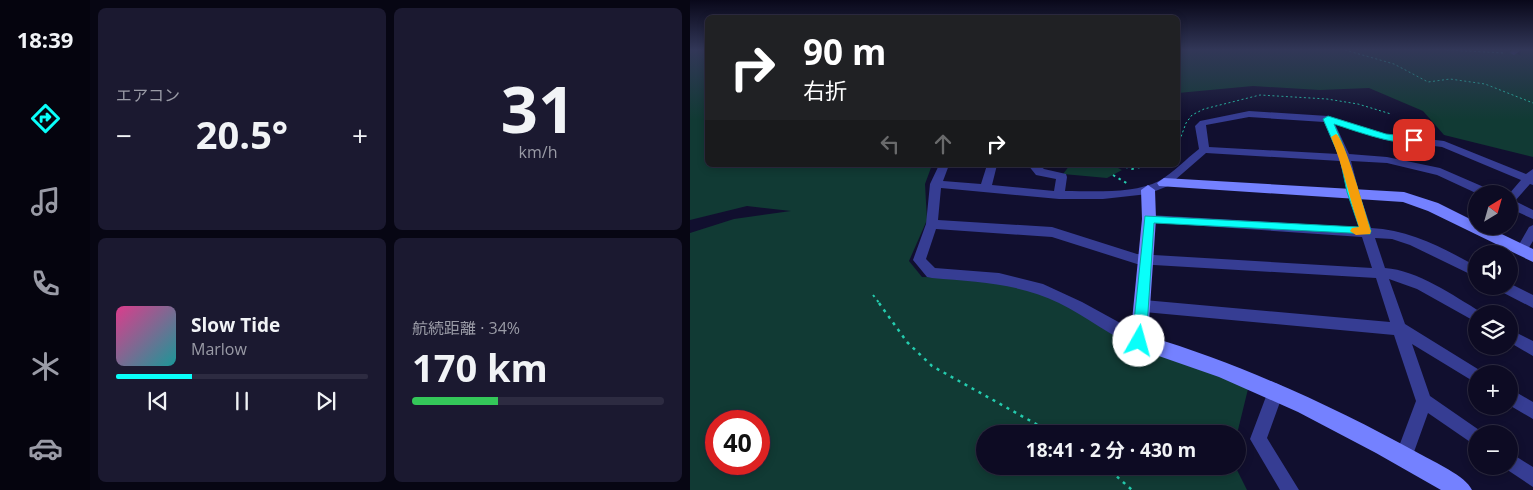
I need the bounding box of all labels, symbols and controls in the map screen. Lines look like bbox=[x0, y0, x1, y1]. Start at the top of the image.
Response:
text: 18:39 bbox=[17, 24, 73, 54]
text: 90 m bbox=[803, 28, 886, 75]
icon: right bbox=[720, 35, 785, 100]
text: 31 bbox=[501, 64, 575, 152]
text: 右折 bbox=[803, 75, 847, 105]
text: エアコン bbox=[116, 84, 180, 106]
icon: directions bbox=[28, 101, 63, 136]
text: 20.5° bbox=[196, 108, 288, 160]
text: − bbox=[116, 116, 132, 154]
text: + bbox=[352, 116, 368, 154]
pin bbox=[1393, 119, 1435, 161]
icon: arrive bbox=[1400, 126, 1428, 154]
icon: left bbox=[876, 130, 904, 158]
icon: ahead bbox=[929, 130, 957, 158]
icon: right bbox=[982, 130, 1010, 158]
text: km/h bbox=[519, 141, 557, 163]
icon: music bbox=[28, 184, 63, 219]
north arrow bbox=[1468, 185, 1518, 235]
map controls bbox=[1468, 185, 1518, 475]
button: sound bbox=[1468, 245, 1518, 295]
icon: phone bbox=[28, 266, 63, 301]
button: layers bbox=[1468, 305, 1518, 355]
text: Slow Tide bbox=[191, 312, 280, 338]
position arrow bbox=[1112, 314, 1164, 366]
text: 航続距離 · 34% bbox=[412, 317, 520, 339]
text: Marlow bbox=[191, 338, 247, 360]
text: 170 km bbox=[412, 341, 548, 393]
icon: climate bbox=[28, 349, 63, 384]
button: + bbox=[1468, 365, 1518, 415]
icon: previous bbox=[144, 387, 172, 415]
icon: pause bbox=[228, 387, 256, 415]
icon: next bbox=[312, 387, 340, 415]
speed limit sign: 40 bbox=[705, 410, 770, 475]
button: − bbox=[1468, 425, 1518, 475]
icon: car bbox=[28, 431, 63, 466]
text: 18:41 · 2 分 · 430 m bbox=[1026, 437, 1196, 463]

